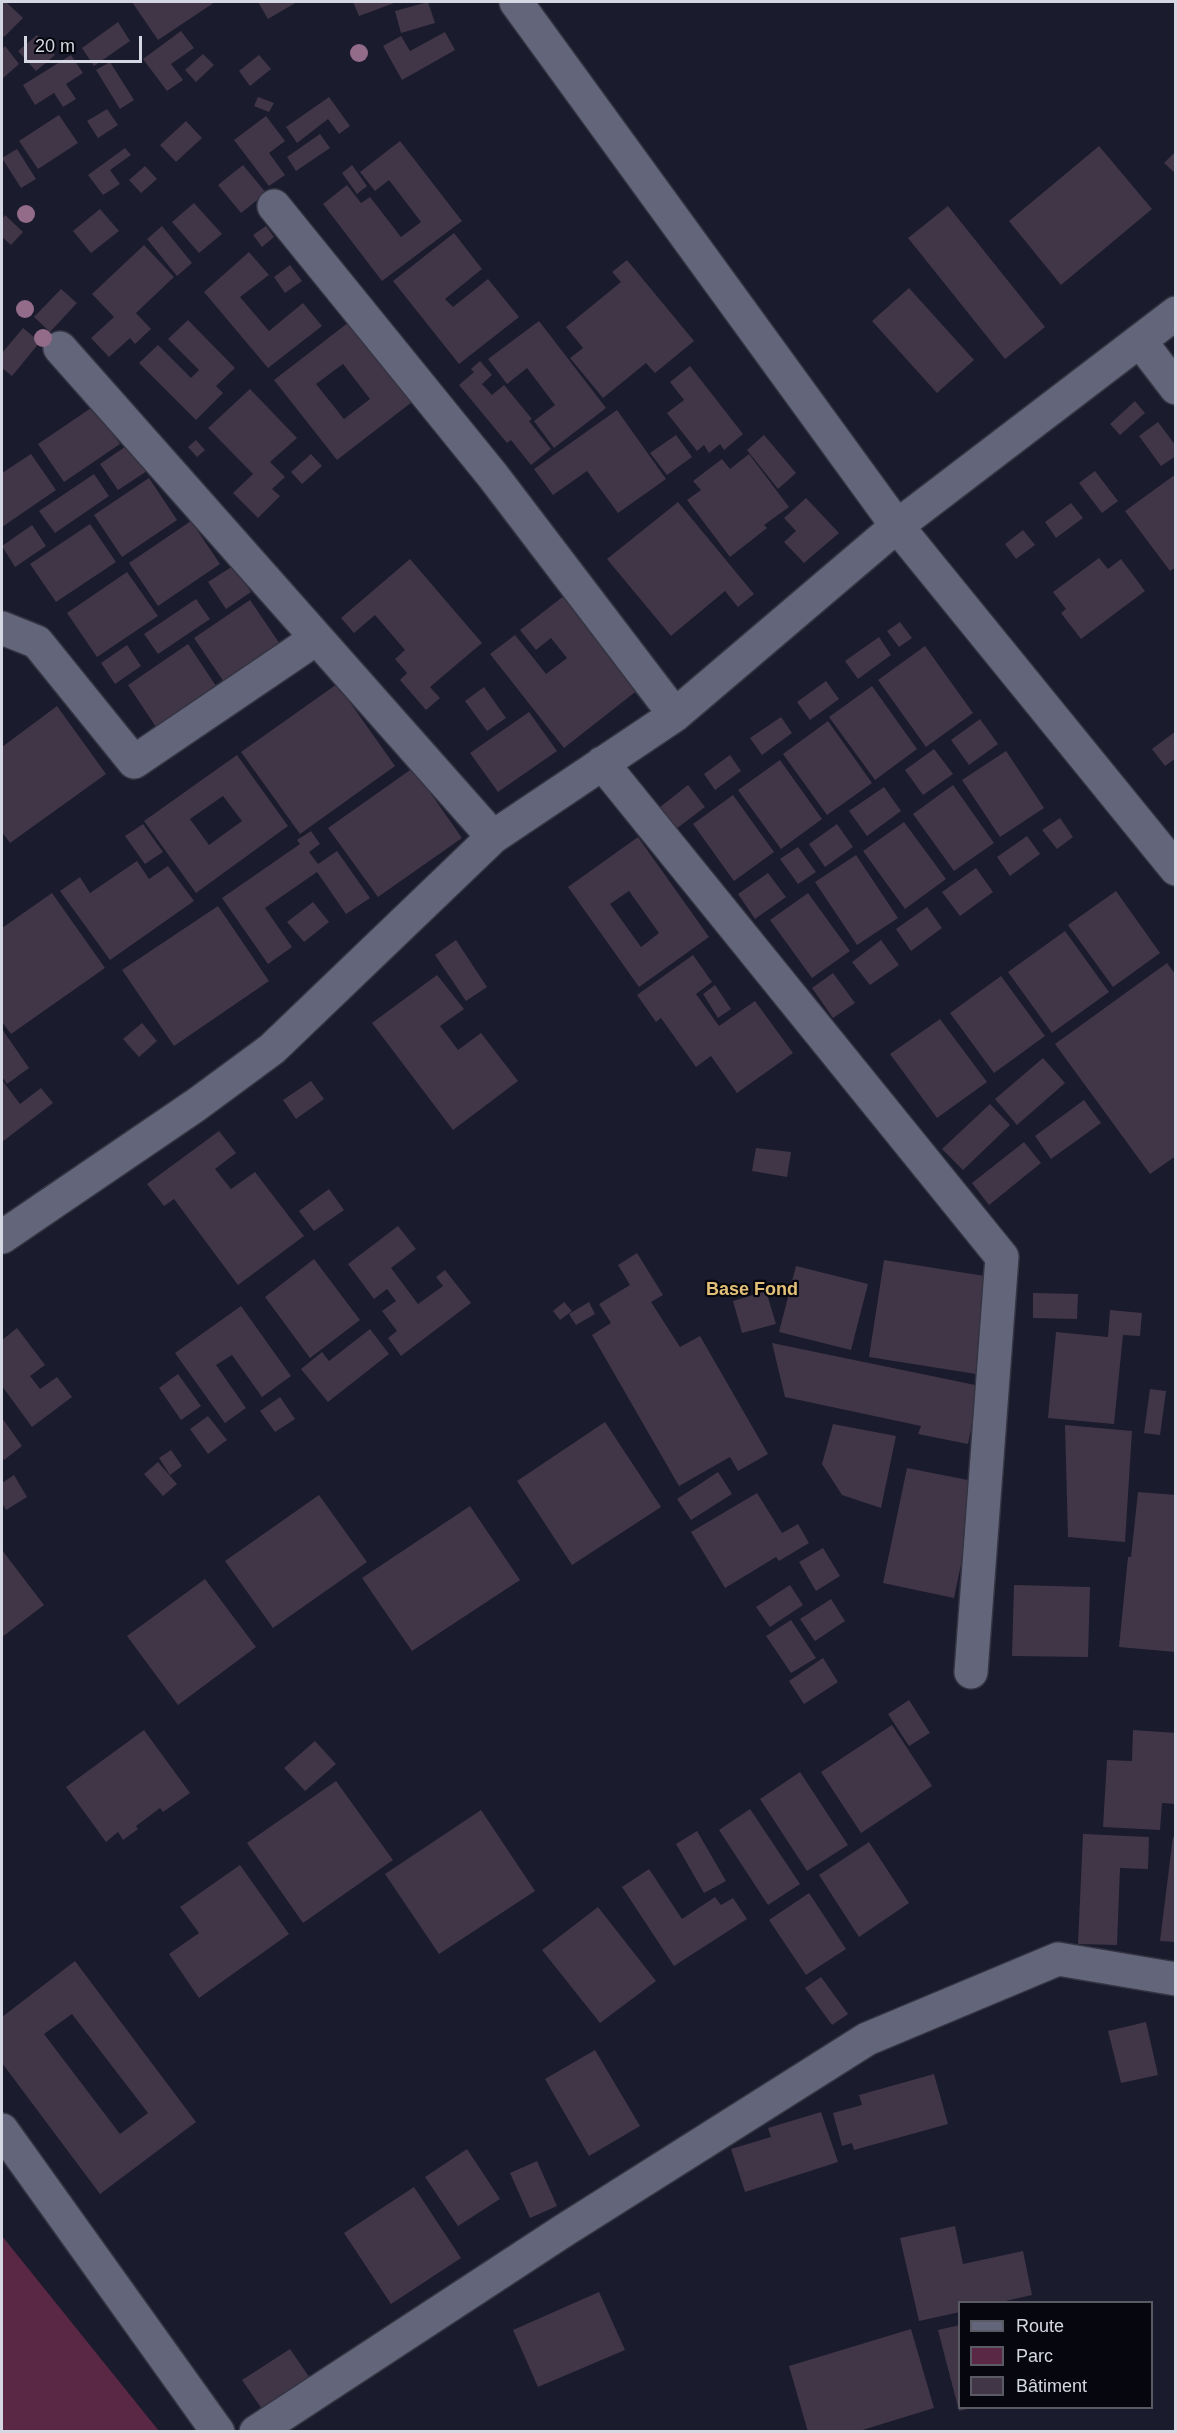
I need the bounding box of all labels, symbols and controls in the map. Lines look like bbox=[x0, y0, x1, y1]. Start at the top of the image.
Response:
scale bar bbox=[27, 24, 146, 62]
text: 20 m bbox=[35, 36, 75, 56]
district label: Base Fond bbox=[706, 1279, 798, 1301]
legend bbox=[958, 2301, 1153, 2409]
text: Route bbox=[1016, 2316, 1064, 2336]
text: Parc bbox=[1016, 2346, 1053, 2366]
text: Bâtiment bbox=[1016, 2376, 1087, 2396]

